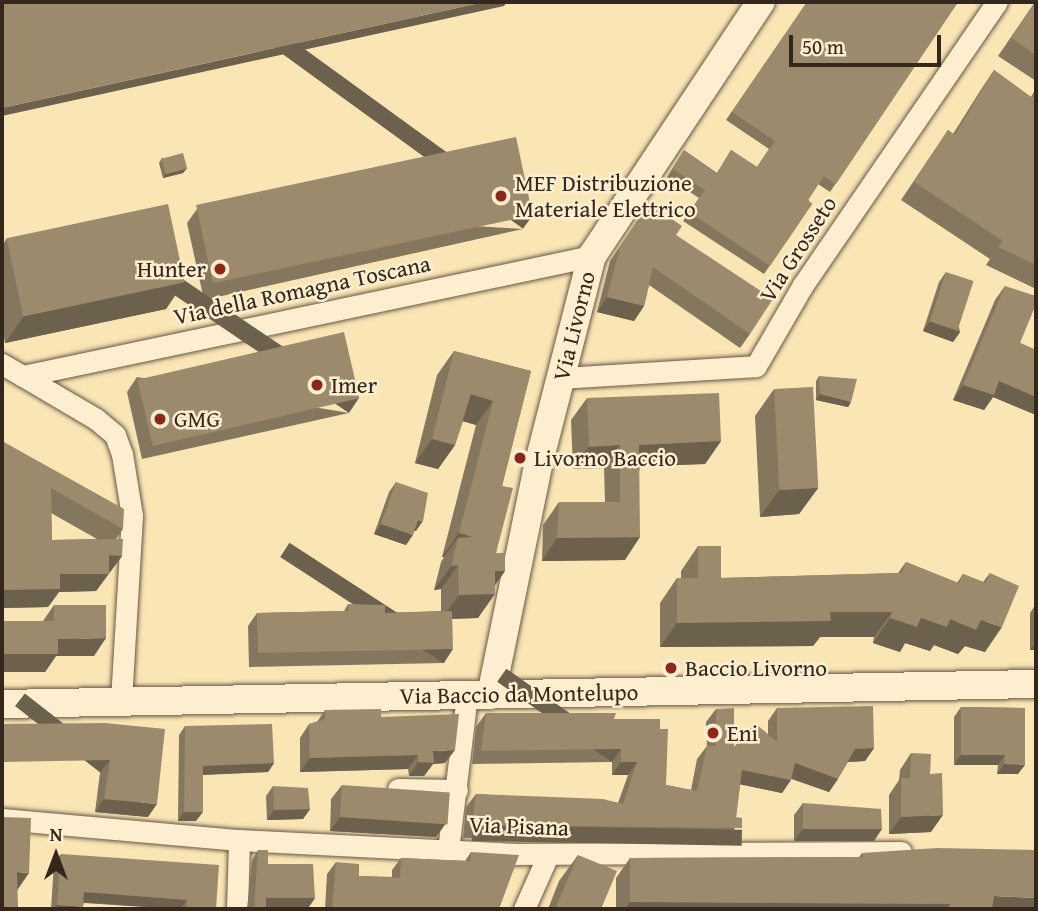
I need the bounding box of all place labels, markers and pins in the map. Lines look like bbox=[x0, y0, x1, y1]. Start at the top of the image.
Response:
place label: MEF Distribuzione Materiale Elettrico bbox=[515, 169, 696, 223]
marker: MEF Distribuzione Materiale Elettrico bbox=[493, 188, 509, 204]
place label: Hunter bbox=[137, 255, 206, 283]
marker: Hunter bbox=[212, 261, 228, 277]
place label: Imer bbox=[331, 371, 377, 399]
marker: Imer bbox=[309, 377, 325, 393]
place label: GMG bbox=[174, 405, 220, 433]
marker: GMG bbox=[152, 411, 168, 427]
place label: Livorno Baccio bbox=[534, 444, 676, 472]
marker: Livorno Baccio bbox=[512, 450, 528, 466]
place label: Baccio Livorno bbox=[685, 654, 827, 682]
marker: Baccio Livorno bbox=[663, 660, 679, 676]
place label: Eni bbox=[727, 719, 758, 747]
marker: Eni bbox=[705, 725, 721, 741]

